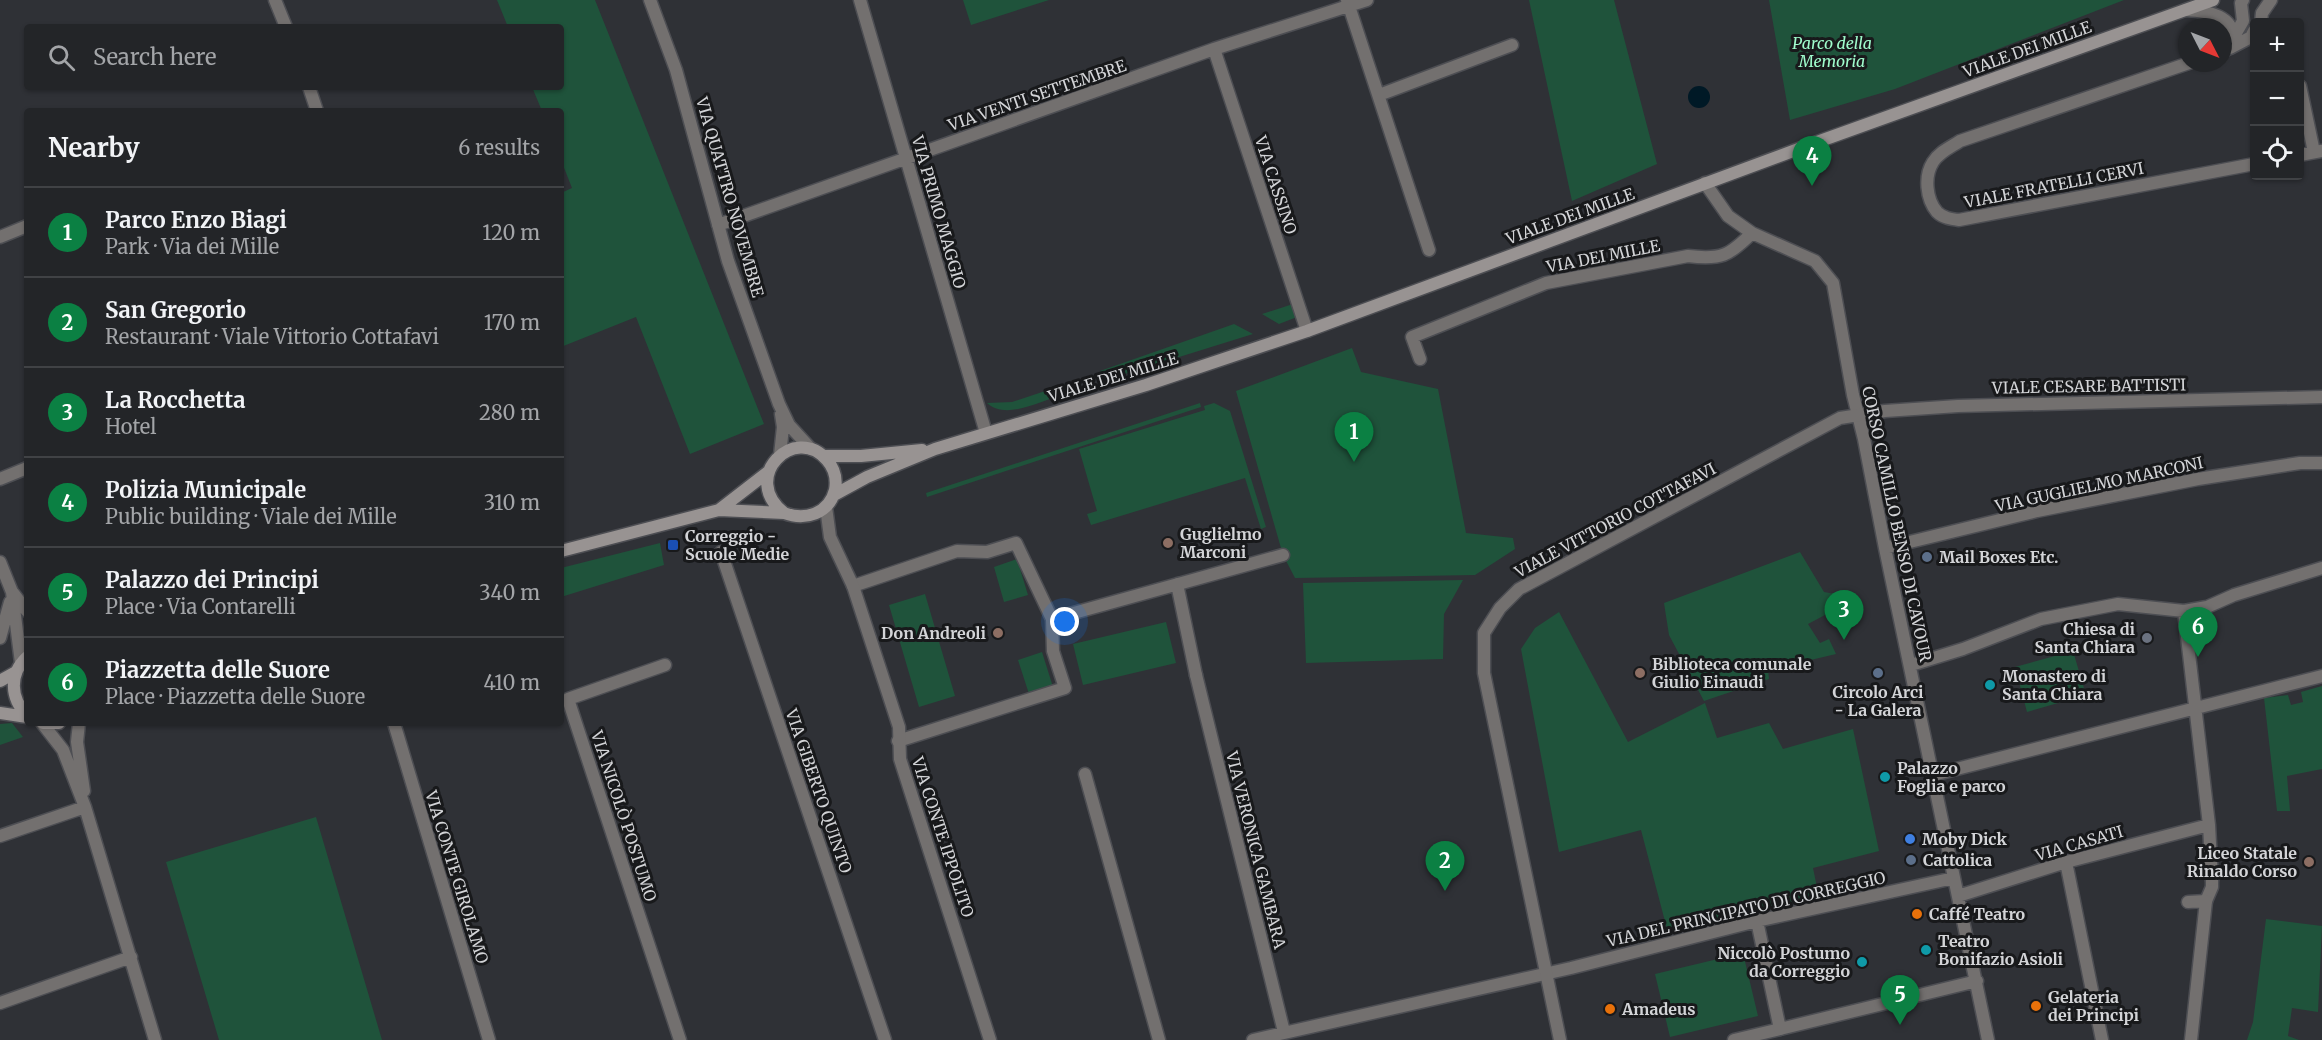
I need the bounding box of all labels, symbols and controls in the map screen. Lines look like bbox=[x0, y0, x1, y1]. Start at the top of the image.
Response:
street label: VIALE DEI MILLE bbox=[1959, 16, 2095, 82]
north arrow bbox=[2178, 18, 2232, 72]
map controls bbox=[2250, 18, 2304, 180]
button: + bbox=[2250, 18, 2304, 72]
search box bbox=[24, 24, 564, 90]
park label: Parco della Memoria bbox=[1792, 33, 1872, 71]
icon: search bbox=[45, 41, 78, 74]
text: Search here bbox=[93, 43, 216, 71]
street label: VIA VENTI SETTEMBRE bbox=[944, 55, 1130, 135]
button: − bbox=[2250, 72, 2304, 126]
street label: VIA QUATTRO NOVEMBRE bbox=[692, 94, 768, 300]
button: locate bbox=[2250, 126, 2304, 180]
text: Nearby bbox=[48, 131, 140, 164]
street label: VIA PRIMO MAGGIO bbox=[907, 132, 970, 291]
street label: VIA CASSINO bbox=[1250, 132, 1301, 237]
text: 6 results bbox=[458, 135, 540, 160]
pin: 4 bbox=[1792, 136, 1832, 186]
street label: VIALE FRATELLI CERVI bbox=[1962, 158, 2145, 212]
street label: VIALE DEI MILLE bbox=[1502, 183, 1638, 249]
text: Parco Enzo Biagi bbox=[105, 206, 287, 234]
text: 1 bbox=[63, 220, 72, 245]
text: 120 m bbox=[482, 220, 540, 245]
text: Park · Via dei Mille bbox=[105, 234, 279, 259]
street label: VIA DEI MILLE bbox=[1544, 235, 1662, 277]
text: San Gregorio bbox=[105, 296, 246, 324]
text: 2 bbox=[62, 310, 73, 335]
text: 170 m bbox=[484, 310, 540, 335]
text: Restaurant · Viale Vittorio Cottafavi bbox=[105, 324, 439, 349]
street label: VIALE DEI MILLE bbox=[1045, 347, 1181, 407]
street label: VIALE CESARE BATTISTI bbox=[1991, 374, 2186, 398]
street label: CORSO CAMILLO BENSO DI CAVOUR bbox=[1858, 384, 1936, 664]
text: La Rocchetta bbox=[105, 386, 246, 414]
text: 3 bbox=[62, 400, 73, 425]
text: 280 m bbox=[479, 400, 540, 425]
pin: 1 bbox=[1334, 412, 1374, 462]
text: Hotel bbox=[105, 414, 156, 439]
street label: VIA GUGLIELMO MARCONI bbox=[1992, 452, 2205, 516]
street label: VIALE VITTORIO COTTAFAVI bbox=[1510, 458, 1719, 582]
text: Polizia Municipale bbox=[105, 476, 306, 504]
text: 4 bbox=[61, 490, 74, 515]
text: 310 m bbox=[484, 490, 540, 515]
text: Public building · Viale dei Mille bbox=[105, 504, 397, 529]
place label: Guglielmo Marconi bbox=[1180, 524, 1262, 562]
place label: Correggio - Scuole Medie bbox=[685, 526, 790, 564]
marker: Guglielmo Marconi bbox=[1161, 536, 1175, 550]
marker: Correggio - Scuole Medie bbox=[666, 538, 680, 552]
place label: Mail Boxes Etc. bbox=[1939, 547, 2059, 567]
marker: Mail Boxes Etc. bbox=[1920, 550, 1934, 564]
text: Palazzo dei Principi bbox=[105, 566, 319, 594]
text: 5 bbox=[62, 580, 73, 605]
text: 340 m bbox=[479, 580, 540, 605]
pin: 3 bbox=[1824, 590, 1864, 640]
text: Place · Via Contarelli bbox=[105, 594, 296, 619]
your location bbox=[1050, 607, 1079, 636]
pin: 6 bbox=[2178, 608, 2218, 657]
place label: Chiesa di Santa Chiara bbox=[2035, 619, 2136, 657]
place label: Don Andreoli bbox=[881, 623, 987, 643]
marker: Don Andreoli bbox=[991, 626, 1005, 640]
marker: Chiesa di Santa Chiara bbox=[2140, 631, 2154, 645]
place label: Biblioteca comunale Giulio Einaudi bbox=[1652, 654, 1812, 692]
text: Piazzetta delle Suore bbox=[105, 656, 330, 684]
marker: Biblioteca comunale Giulio Einaudi bbox=[1633, 666, 1647, 680]
marker: Circolo Arci - La Galera bbox=[1871, 666, 1885, 680]
place label: Monastero di Santa Chiara bbox=[2002, 666, 2107, 704]
text: 6 bbox=[61, 670, 74, 695]
text: 410 m bbox=[483, 670, 540, 695]
marker: Monastero di Santa Chiara bbox=[1983, 678, 1997, 692]
place label: Circolo Arci - La Galera bbox=[1832, 682, 1924, 720]
text: Place · Piazzetta delle Suore bbox=[105, 684, 365, 709]
street label: VIA GIBERTO QUINTO bbox=[781, 705, 857, 876]
street label: VIA NICOLÒ POSTUMO bbox=[587, 727, 661, 904]
street label: VIA VERONICA GAMBARA bbox=[1222, 748, 1290, 952]
street label: VIA CONTE IPPOLITO bbox=[907, 753, 979, 920]
place label: Palazzo Foglia e parco bbox=[1897, 758, 2006, 796]
marker: Palazzo Foglia e parco bbox=[1878, 770, 1892, 784]
street label: VIA CONTE GIROLAMO bbox=[421, 787, 493, 966]
street label: VIA CASATI bbox=[2032, 821, 2125, 865]
place label: Moby Dick bbox=[1922, 829, 2007, 849]
marker: Moby Dick bbox=[1903, 832, 1917, 846]
pin: 2 bbox=[1426, 842, 1464, 891]
place label: Liceo Statale Rinaldo Corso bbox=[2187, 843, 2297, 881]
place label: Cattolica bbox=[1923, 850, 1992, 870]
marker: Cattolica bbox=[1904, 853, 1918, 867]
marker: Liceo Statale Rinaldo Corso bbox=[2302, 855, 2316, 869]
street label: VIA DEL PRINCIPATO DI CORREGGIO bbox=[1604, 867, 1888, 951]
place label: Caffé Teatro bbox=[1929, 904, 2026, 924]
marker: Caffé Teatro bbox=[1910, 907, 1924, 921]
place label: Teatro Bonifazio Asioli bbox=[1938, 931, 2064, 969]
place label: Niccolò Postumo da Correggio bbox=[1718, 943, 1850, 981]
marker: Teatro Bonifazio Asioli bbox=[1919, 943, 1933, 957]
marker: Niccolò Postumo da Correggio bbox=[1855, 955, 1869, 969]
pin: 5 bbox=[1880, 976, 1920, 1025]
place label: Gelateria dei Principi bbox=[2048, 987, 2140, 1025]
place label: Amadeus bbox=[1621, 999, 1696, 1019]
marker: Gelateria dei Principi bbox=[2029, 999, 2043, 1013]
marker: Amadeus bbox=[1603, 1002, 1617, 1016]

